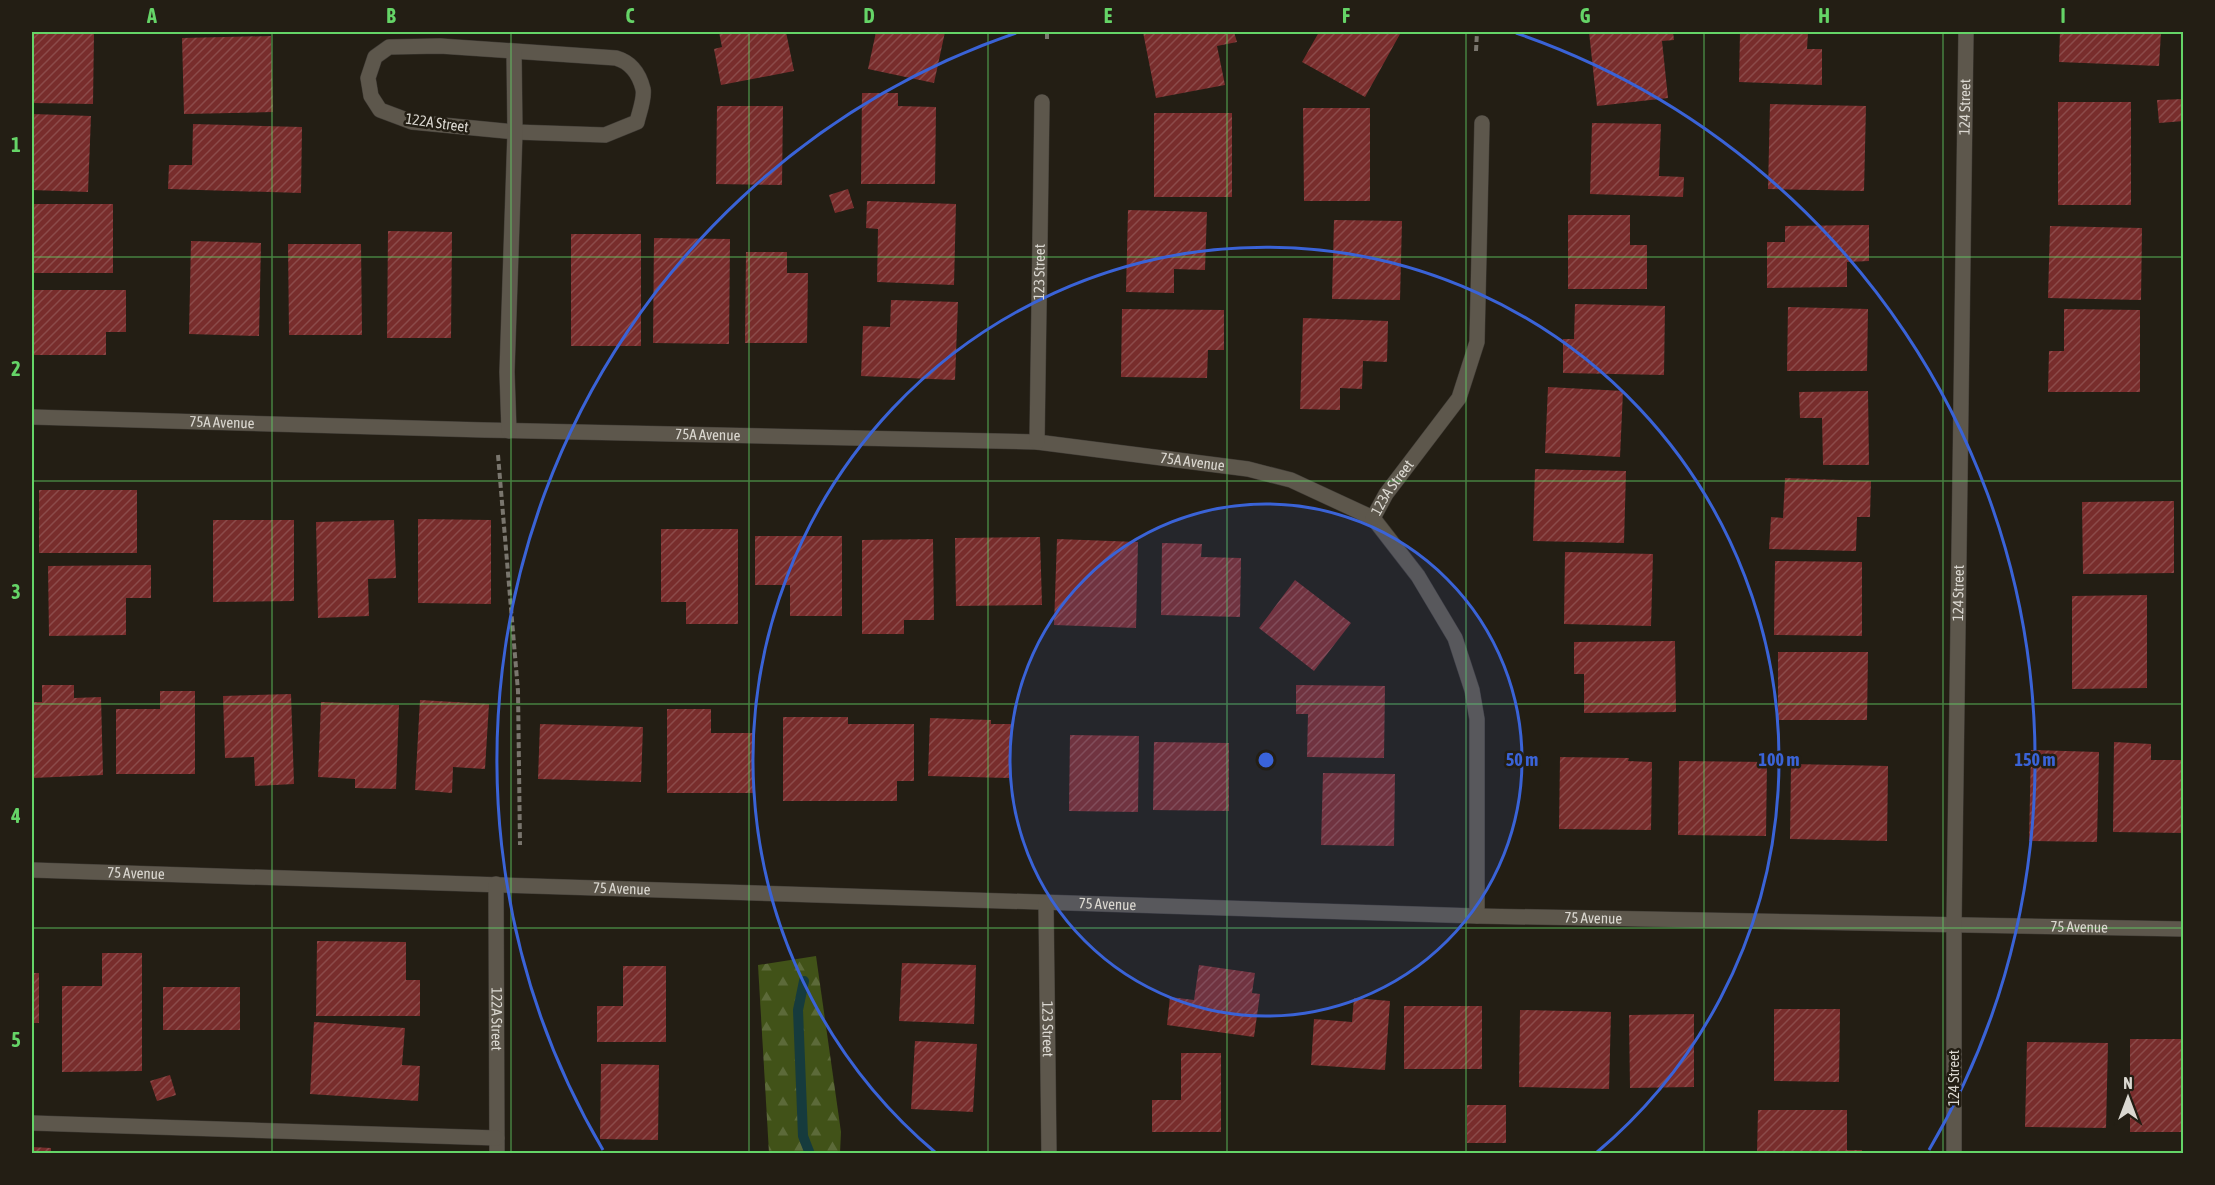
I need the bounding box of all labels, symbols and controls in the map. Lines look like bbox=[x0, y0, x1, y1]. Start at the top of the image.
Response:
text: A bbox=[146, 4, 157, 27]
text: B bbox=[386, 4, 396, 27]
text: C bbox=[626, 4, 635, 27]
text: D bbox=[863, 4, 875, 27]
text: E bbox=[1104, 4, 1113, 27]
text: F bbox=[1342, 4, 1350, 27]
text: G bbox=[1580, 4, 1591, 27]
text: H bbox=[1818, 4, 1830, 27]
text: I bbox=[2060, 4, 2066, 27]
street label: 124 Street bbox=[1956, 79, 1973, 135]
street label: 122A Street bbox=[404, 110, 470, 135]
text: 1 bbox=[11, 133, 21, 156]
street label: 123 Street bbox=[1030, 244, 1048, 300]
text: 2 bbox=[11, 357, 21, 380]
street label: 75A Avenue bbox=[189, 413, 255, 431]
street label: 75A Avenue bbox=[675, 425, 741, 444]
street label: 75A Avenue bbox=[1159, 449, 1226, 474]
street label: 123A Street bbox=[1367, 456, 1417, 518]
street label: 124 Street bbox=[1949, 565, 1967, 621]
text: 3 bbox=[11, 580, 21, 603]
text: 50 m bbox=[1506, 749, 1538, 770]
text: 100 m bbox=[1759, 749, 1799, 770]
text: 150 m bbox=[2015, 749, 2055, 770]
centre of rings bbox=[1256, 750, 1276, 770]
text: 4 bbox=[10, 804, 21, 827]
street label: 75 Avenue bbox=[107, 863, 165, 882]
street label: 75 Avenue bbox=[593, 879, 651, 898]
street label: 75 Avenue bbox=[1078, 894, 1137, 913]
street label: 75 Avenue bbox=[1564, 909, 1622, 927]
street label: 75 Avenue bbox=[2050, 918, 2108, 936]
street label: 122A Street bbox=[488, 987, 506, 1051]
street label: 123 Street bbox=[1039, 1001, 1057, 1057]
text: 5 bbox=[11, 1028, 21, 1051]
street label: 124 Street bbox=[1945, 1050, 1962, 1106]
north arrow bbox=[2098, 1068, 2158, 1128]
text: N bbox=[2123, 1074, 2133, 1092]

